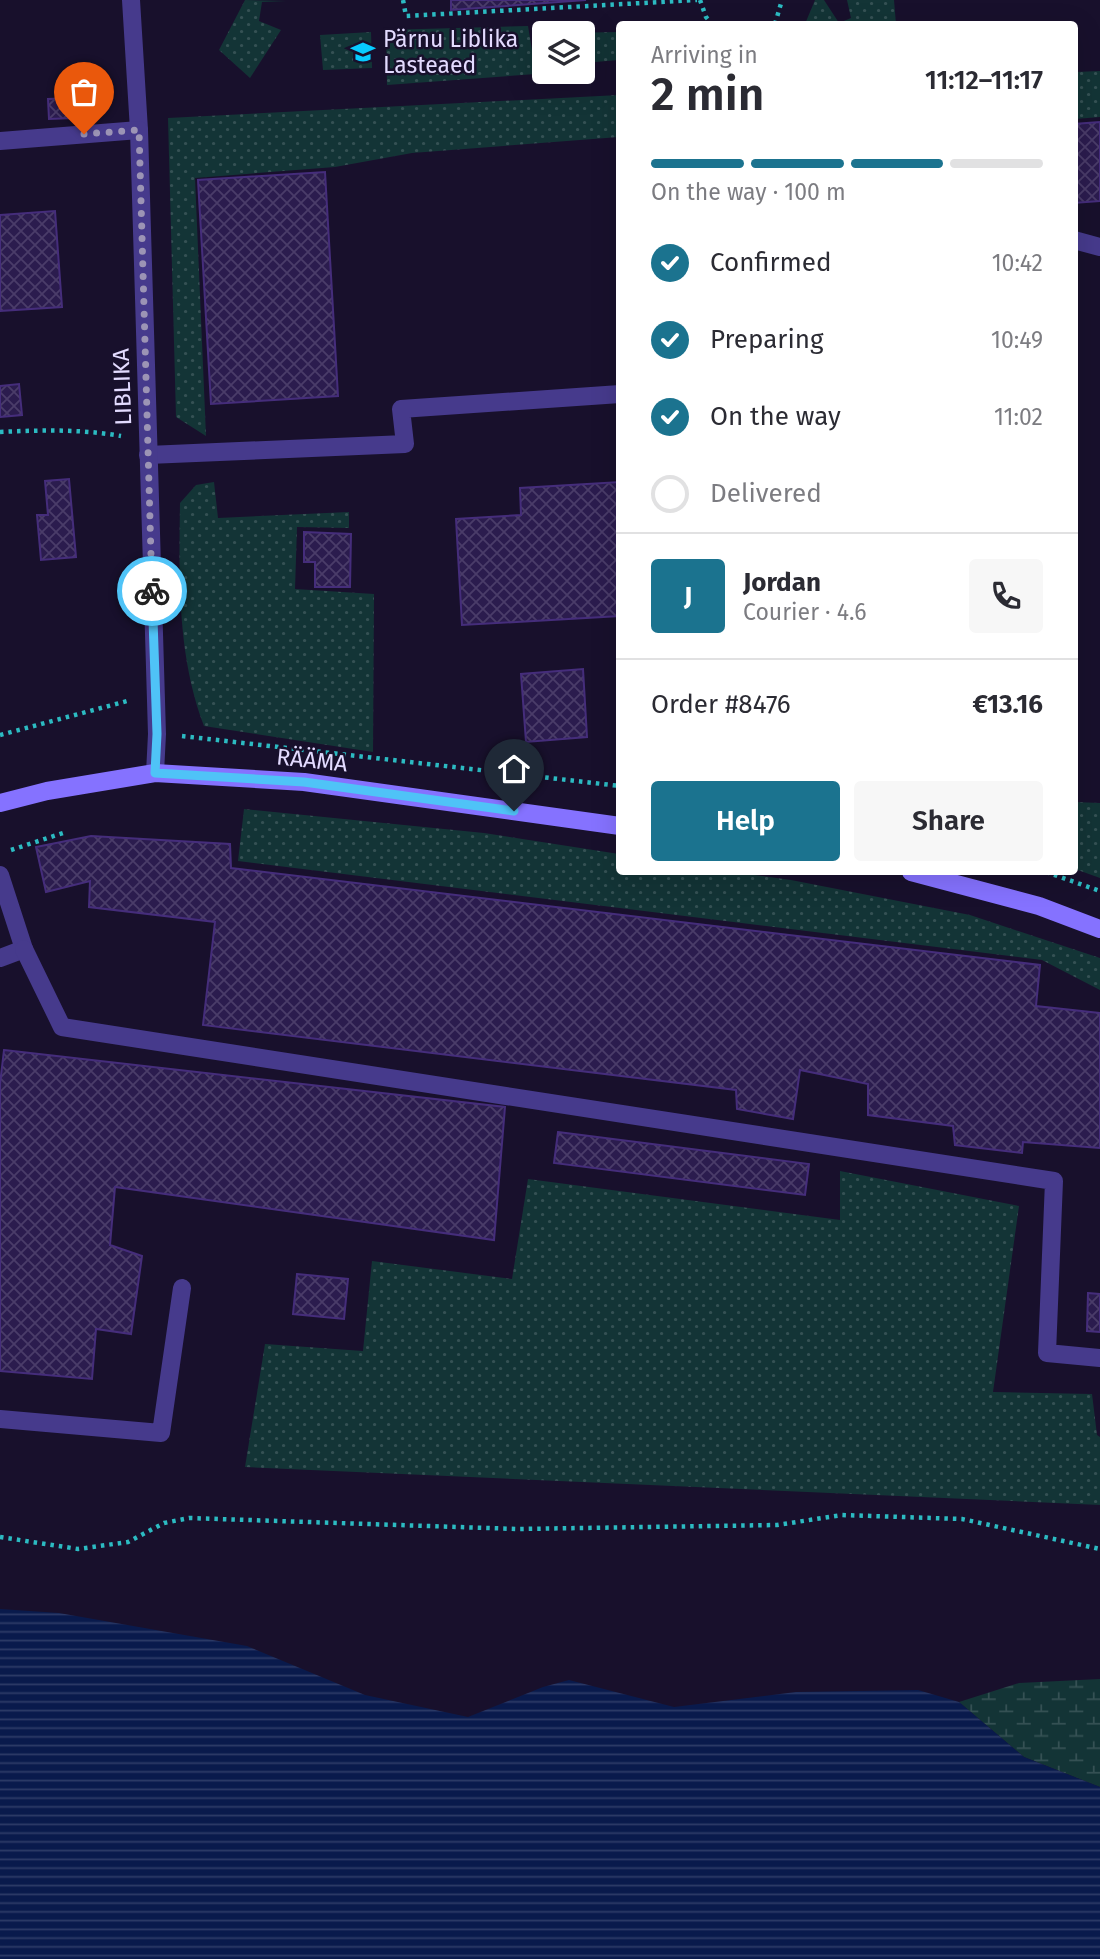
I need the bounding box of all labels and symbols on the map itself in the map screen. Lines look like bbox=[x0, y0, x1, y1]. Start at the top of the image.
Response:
place label: Pärnu Liblika Lasteaed bbox=[383, 25, 518, 79]
school or university icon: Pärnu Liblika Lasteaed bbox=[349, 38, 377, 66]
pin bbox=[54, 62, 114, 134]
street label: LIBLIKA bbox=[107, 347, 137, 426]
courier bbox=[117, 556, 187, 626]
pin bbox=[484, 739, 544, 811]
street label: RÄÄMA bbox=[275, 742, 350, 778]

